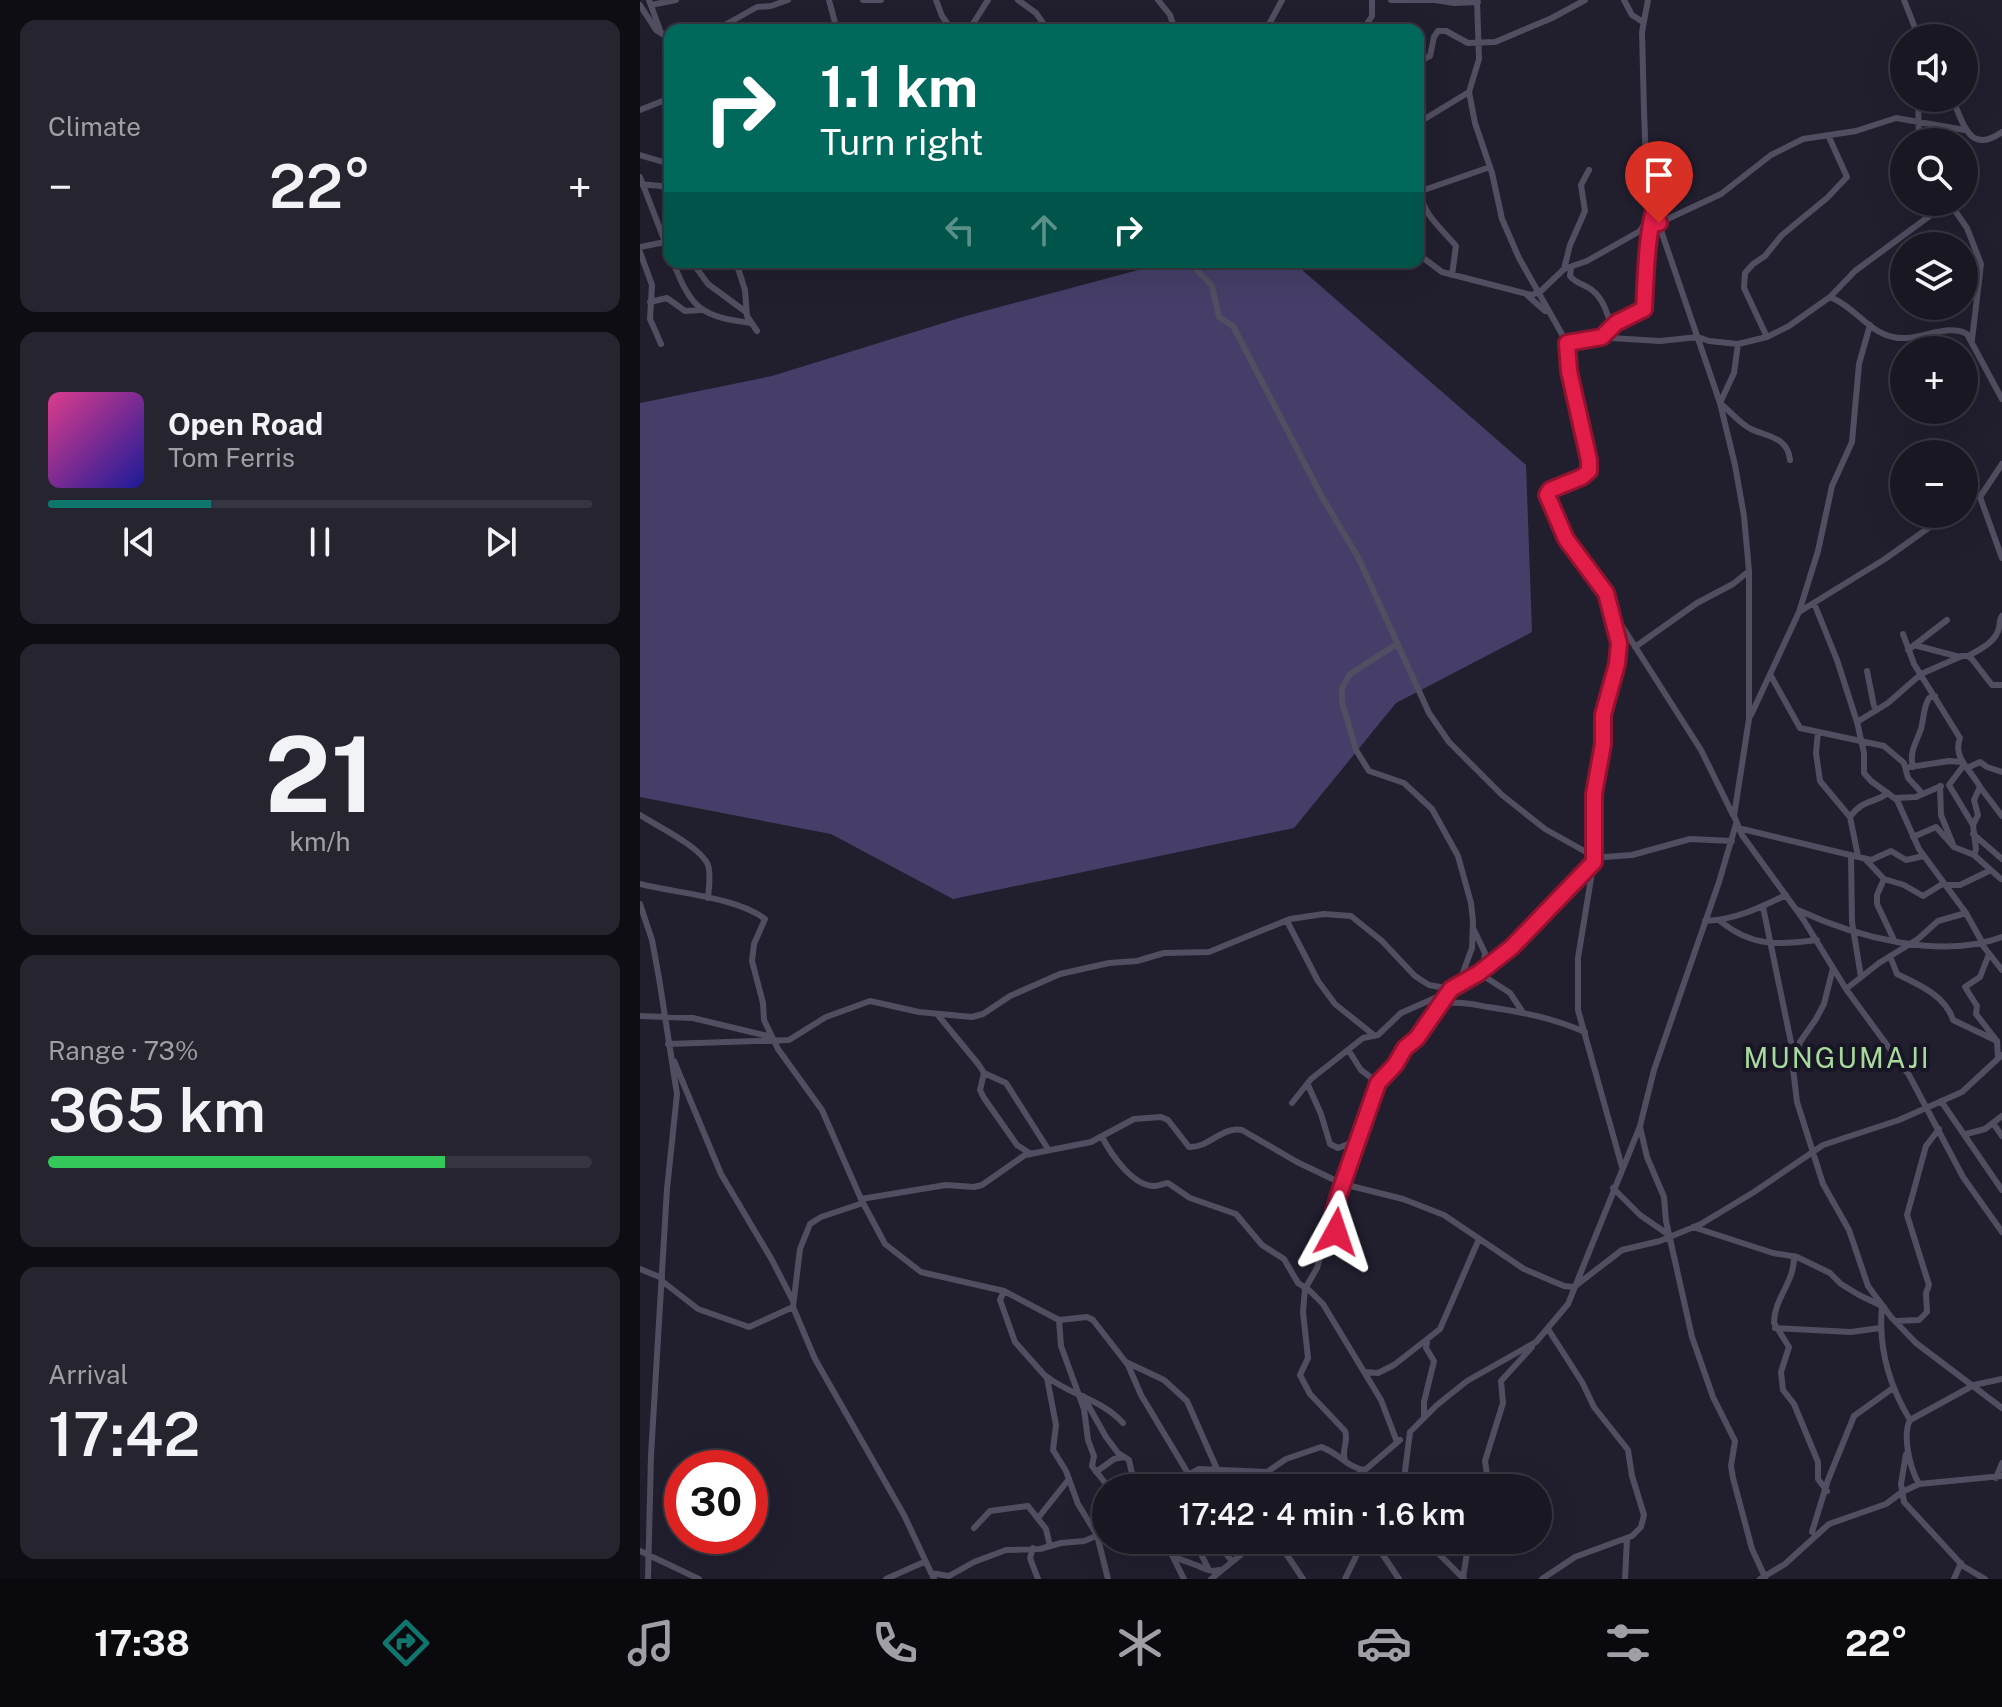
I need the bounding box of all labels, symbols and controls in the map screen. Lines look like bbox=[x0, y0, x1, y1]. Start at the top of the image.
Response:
map controls bbox=[1890, 24, 1978, 528]
button: sound bbox=[1890, 24, 1978, 112]
text: 1.1 km bbox=[820, 54, 978, 120]
icon: right bbox=[688, 56, 792, 160]
text: Climate bbox=[48, 111, 141, 142]
text: Turn right bbox=[820, 121, 983, 163]
button: search bbox=[1890, 128, 1978, 216]
pin bbox=[1625, 141, 1693, 223]
text: 22° bbox=[269, 151, 371, 222]
icon: arrive bbox=[1637, 153, 1681, 197]
text: − bbox=[48, 161, 72, 213]
text: + bbox=[568, 161, 592, 213]
icon: left bbox=[938, 208, 982, 252]
icon: ahead bbox=[1022, 208, 1066, 252]
icon: right bbox=[1106, 208, 1150, 252]
button: layers bbox=[1890, 232, 1978, 320]
button: + bbox=[1890, 336, 1978, 424]
text: Open Road bbox=[168, 406, 323, 442]
button: − bbox=[1890, 440, 1978, 528]
text: Tom Ferris bbox=[168, 442, 295, 473]
icon: previous bbox=[117, 520, 161, 564]
icon: pause bbox=[298, 520, 342, 564]
icon: next bbox=[479, 520, 523, 564]
text: 21 bbox=[265, 713, 375, 835]
text: km/h bbox=[289, 826, 351, 857]
text: Range · 73% bbox=[48, 1035, 198, 1066]
district label: MUNGUMAJI bbox=[1743, 1041, 1931, 1074]
text: 365 km bbox=[48, 1075, 266, 1146]
position arrow bbox=[1294, 1190, 1378, 1274]
text: Arrival bbox=[48, 1359, 128, 1390]
text: 17:42 bbox=[48, 1399, 200, 1470]
speed limit sign: 30 bbox=[664, 1450, 768, 1554]
text: 17:42 · 4 min · 1.6 km bbox=[1179, 1496, 1465, 1532]
icon: directions bbox=[378, 1615, 434, 1671]
icon: music bbox=[623, 1615, 679, 1671]
icon: phone bbox=[867, 1615, 923, 1671]
icon: climate bbox=[1112, 1615, 1168, 1671]
icon: car bbox=[1356, 1615, 1412, 1671]
icon: filters bbox=[1600, 1615, 1656, 1671]
text: 17:38 bbox=[94, 1622, 190, 1664]
text: 22° bbox=[1845, 1622, 1908, 1664]

